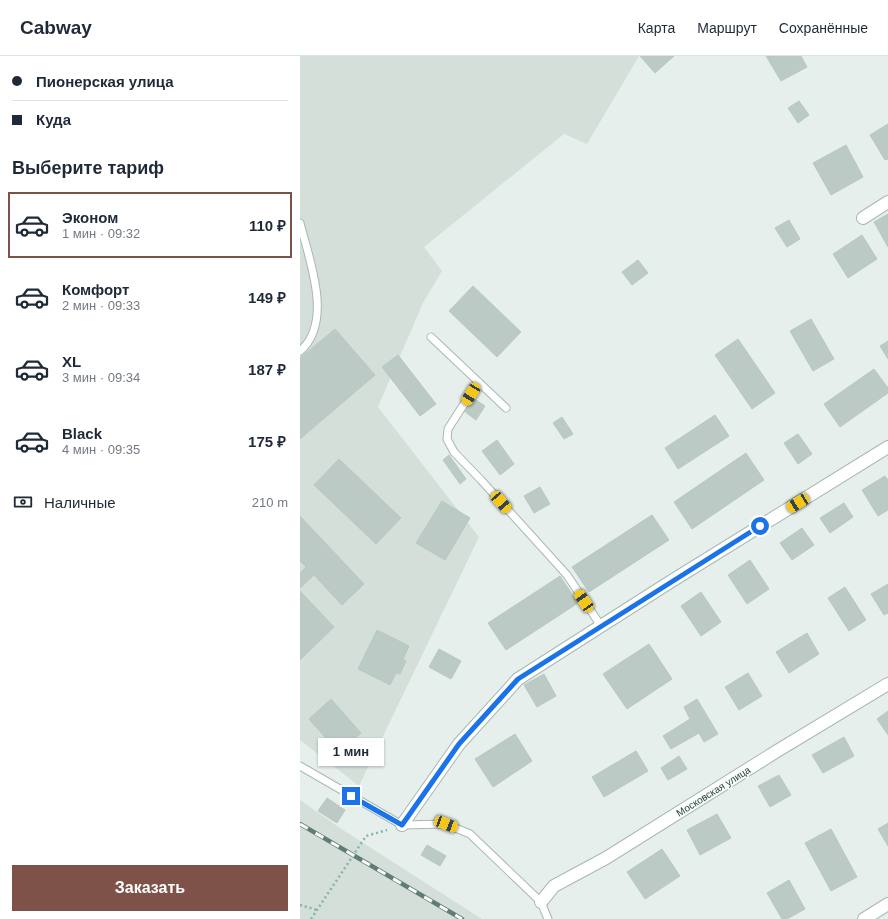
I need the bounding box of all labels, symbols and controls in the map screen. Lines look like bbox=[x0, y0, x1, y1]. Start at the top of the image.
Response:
text: Cabway bbox=[20, 17, 92, 38]
text: Карта bbox=[638, 20, 675, 36]
text: Маршрут bbox=[697, 20, 757, 36]
text: Сохранённые bbox=[779, 20, 868, 36]
text: Пионерская улица bbox=[36, 73, 173, 90]
text: Куда bbox=[36, 111, 71, 128]
text: Выберите тариф bbox=[12, 158, 164, 178]
icon: car bbox=[14, 207, 50, 243]
text: Эконом bbox=[62, 209, 118, 226]
text: 110 ₽ bbox=[249, 217, 286, 234]
text: 1 мин · 09:32 bbox=[62, 226, 140, 241]
icon: car bbox=[14, 279, 50, 315]
text: Комфорт bbox=[62, 281, 129, 298]
text: 149 ₽ bbox=[248, 289, 286, 306]
text: 2 мин · 09:33 bbox=[62, 298, 140, 313]
icon: car bbox=[14, 351, 50, 387]
text: XL bbox=[62, 353, 81, 370]
text: 187 ₽ bbox=[248, 361, 286, 378]
text: 3 мин · 09:34 bbox=[62, 370, 140, 385]
car bbox=[460, 381, 482, 407]
icon: car bbox=[14, 423, 50, 459]
text: Black bbox=[62, 425, 102, 442]
text: 175 ₽ bbox=[248, 433, 286, 450]
text: 4 мин · 09:35 bbox=[62, 442, 140, 457]
car bbox=[489, 489, 513, 515]
icon: cash bbox=[12, 491, 34, 513]
car bbox=[785, 492, 811, 514]
text: Наличные bbox=[44, 494, 116, 511]
text: 210 m bbox=[252, 495, 288, 510]
route start bbox=[751, 517, 769, 535]
car bbox=[572, 588, 596, 614]
callout: 1 мин bbox=[318, 738, 384, 766]
text: 1 мин bbox=[333, 744, 369, 759]
street label: Московская улица bbox=[674, 764, 753, 819]
route end bbox=[342, 787, 360, 805]
car bbox=[433, 814, 459, 834]
button: Заказать bbox=[12, 865, 288, 911]

